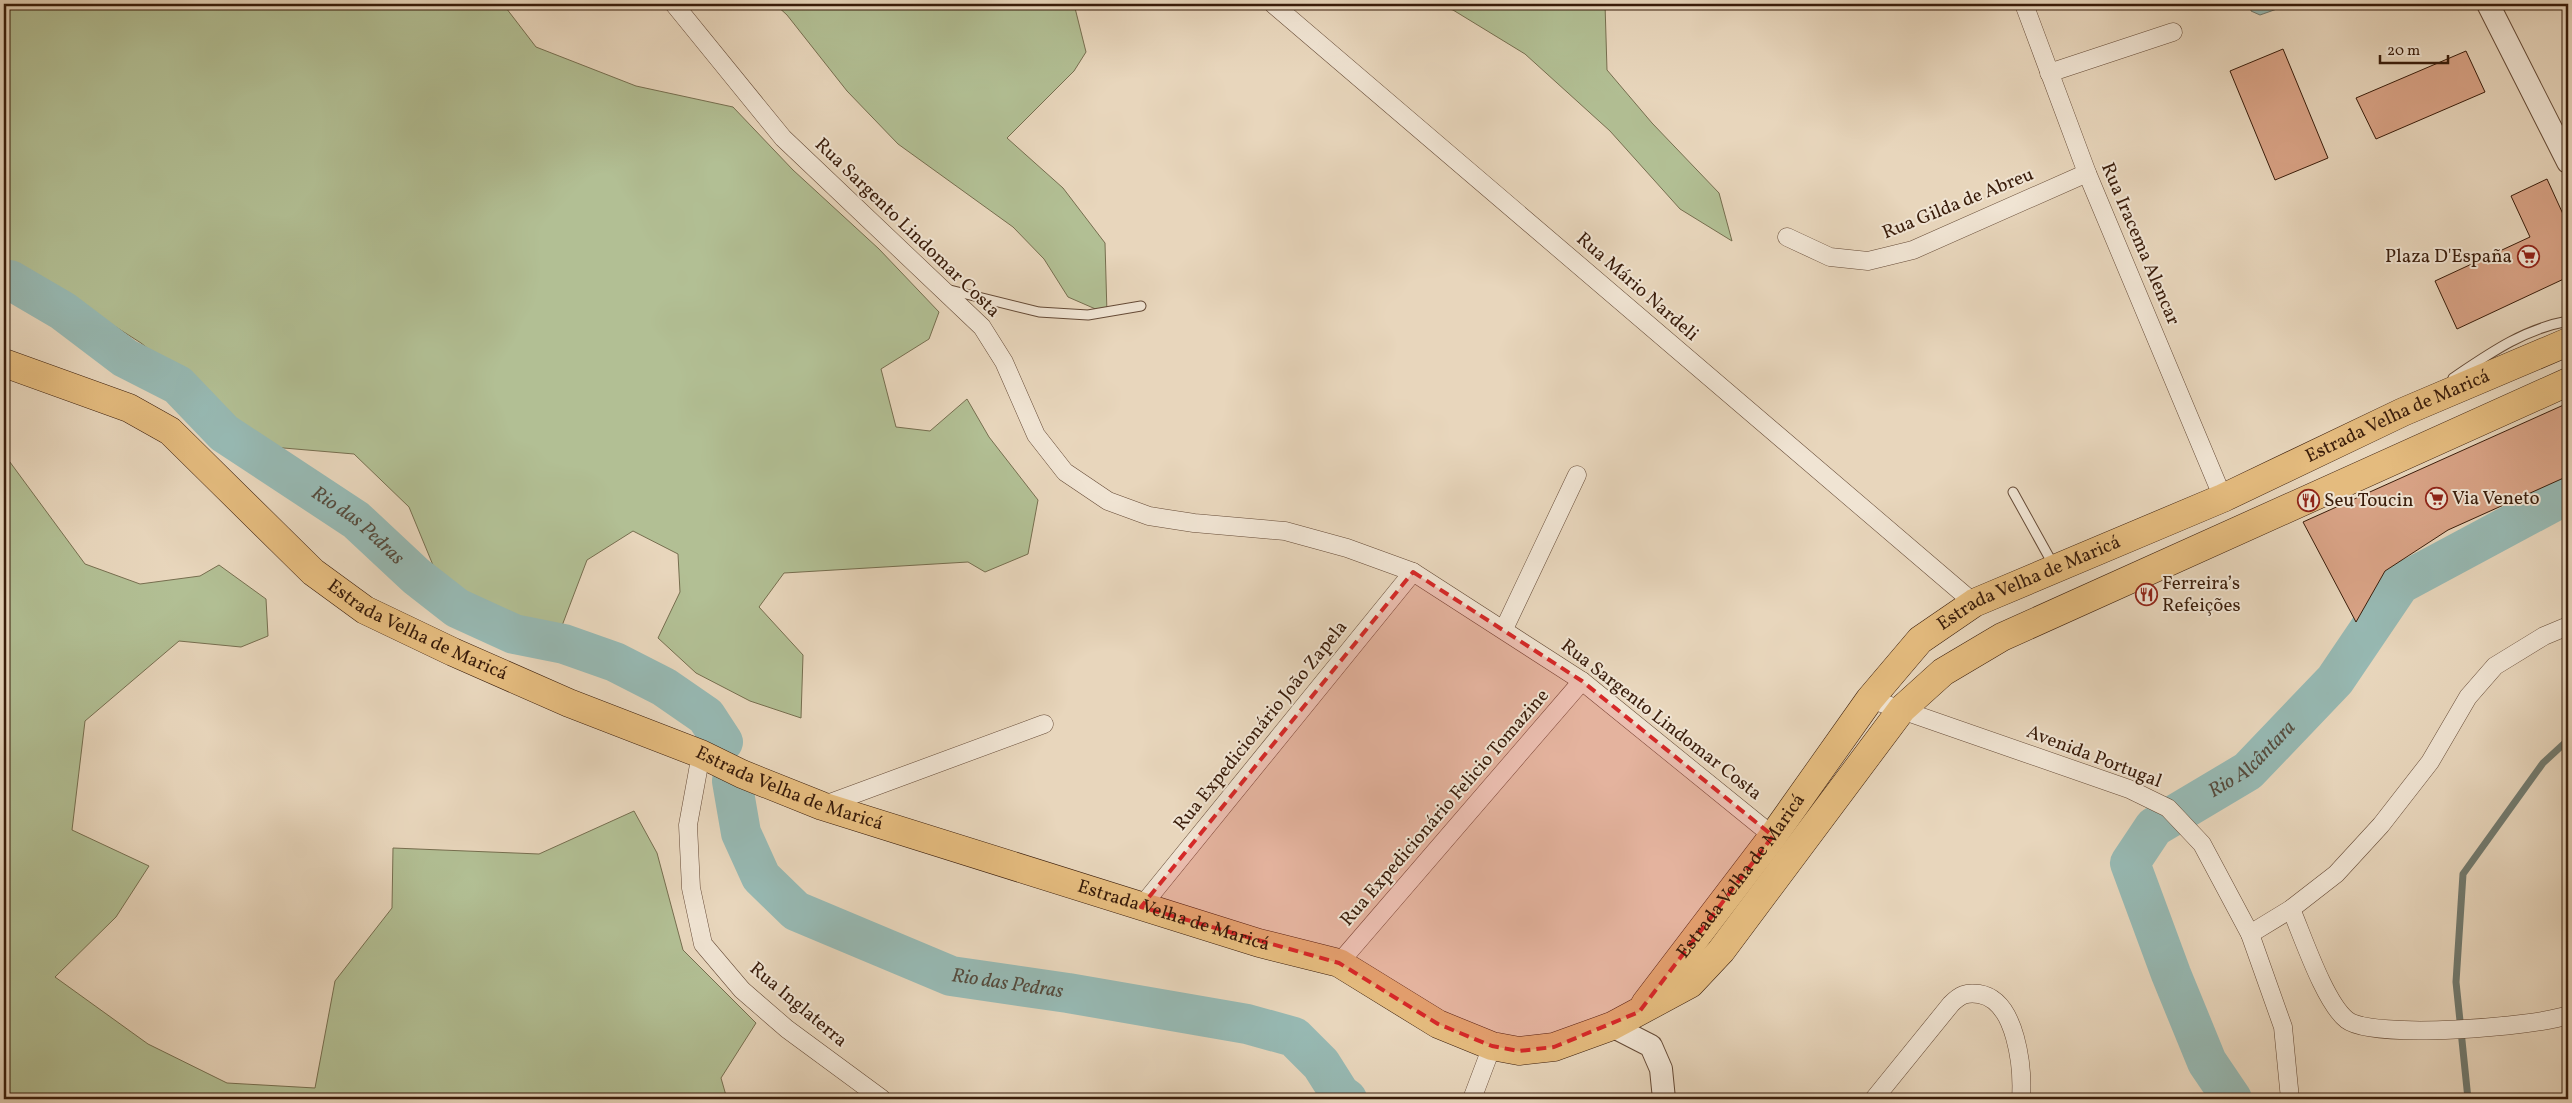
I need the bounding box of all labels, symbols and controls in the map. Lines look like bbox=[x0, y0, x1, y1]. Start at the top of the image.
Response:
scale bar bbox=[2380, 32, 2447, 64]
text: 20 m bbox=[2387, 41, 2420, 62]
street label: Rua Sargento Lindomar Costa bbox=[809, 132, 1005, 324]
street label: Rua Iracema Alencar bbox=[2094, 159, 2186, 329]
street label: Rua Gilda de Abreu bbox=[1878, 162, 2038, 246]
street label: Rua Mário Nardeli bbox=[1570, 227, 1704, 348]
place label: Plaza D'España bbox=[2385, 244, 2512, 270]
supermarket icon: Plaza D'España bbox=[2516, 245, 2540, 269]
street label: Estrada Velha de Maricá bbox=[2301, 364, 2494, 470]
water label: Rio das Pedras bbox=[305, 480, 411, 572]
place label: Via Veneto bbox=[2452, 486, 2540, 512]
supermarket icon: Via Veneto bbox=[2424, 487, 2448, 511]
place label: Seu Toucin bbox=[2324, 488, 2414, 514]
restaurant icon: Seu Toucin bbox=[2296, 489, 2320, 513]
street label: Estrada Velha de Maricá bbox=[1932, 530, 2125, 637]
place label: Ferreira’s Refeições bbox=[2162, 571, 2241, 619]
street label: Estrada Velha de Maricá bbox=[322, 573, 512, 687]
restaurant icon: Ferreira’s Refeições bbox=[2134, 583, 2158, 607]
street label: Rua Expedicionário João Zapela bbox=[1168, 615, 1354, 837]
street label: Rua Sargento Lindomar Costa bbox=[1555, 633, 1767, 807]
street label: Rua Expedicionário Felicio Tomazine bbox=[1335, 684, 1555, 932]
water label: Rio Alcântara bbox=[2203, 715, 2303, 805]
street label: Avenida Portugal bbox=[2023, 719, 2166, 795]
street label: Estrada Velha de Maricá bbox=[691, 740, 886, 837]
street label: Estrada Velha de Maricá bbox=[1671, 789, 1812, 964]
street label: Estrada Velha de Maricá bbox=[1074, 874, 1272, 958]
street label: Rua Inglaterra bbox=[743, 956, 853, 1054]
water label: Rio das Pedras bbox=[950, 962, 1066, 1006]

